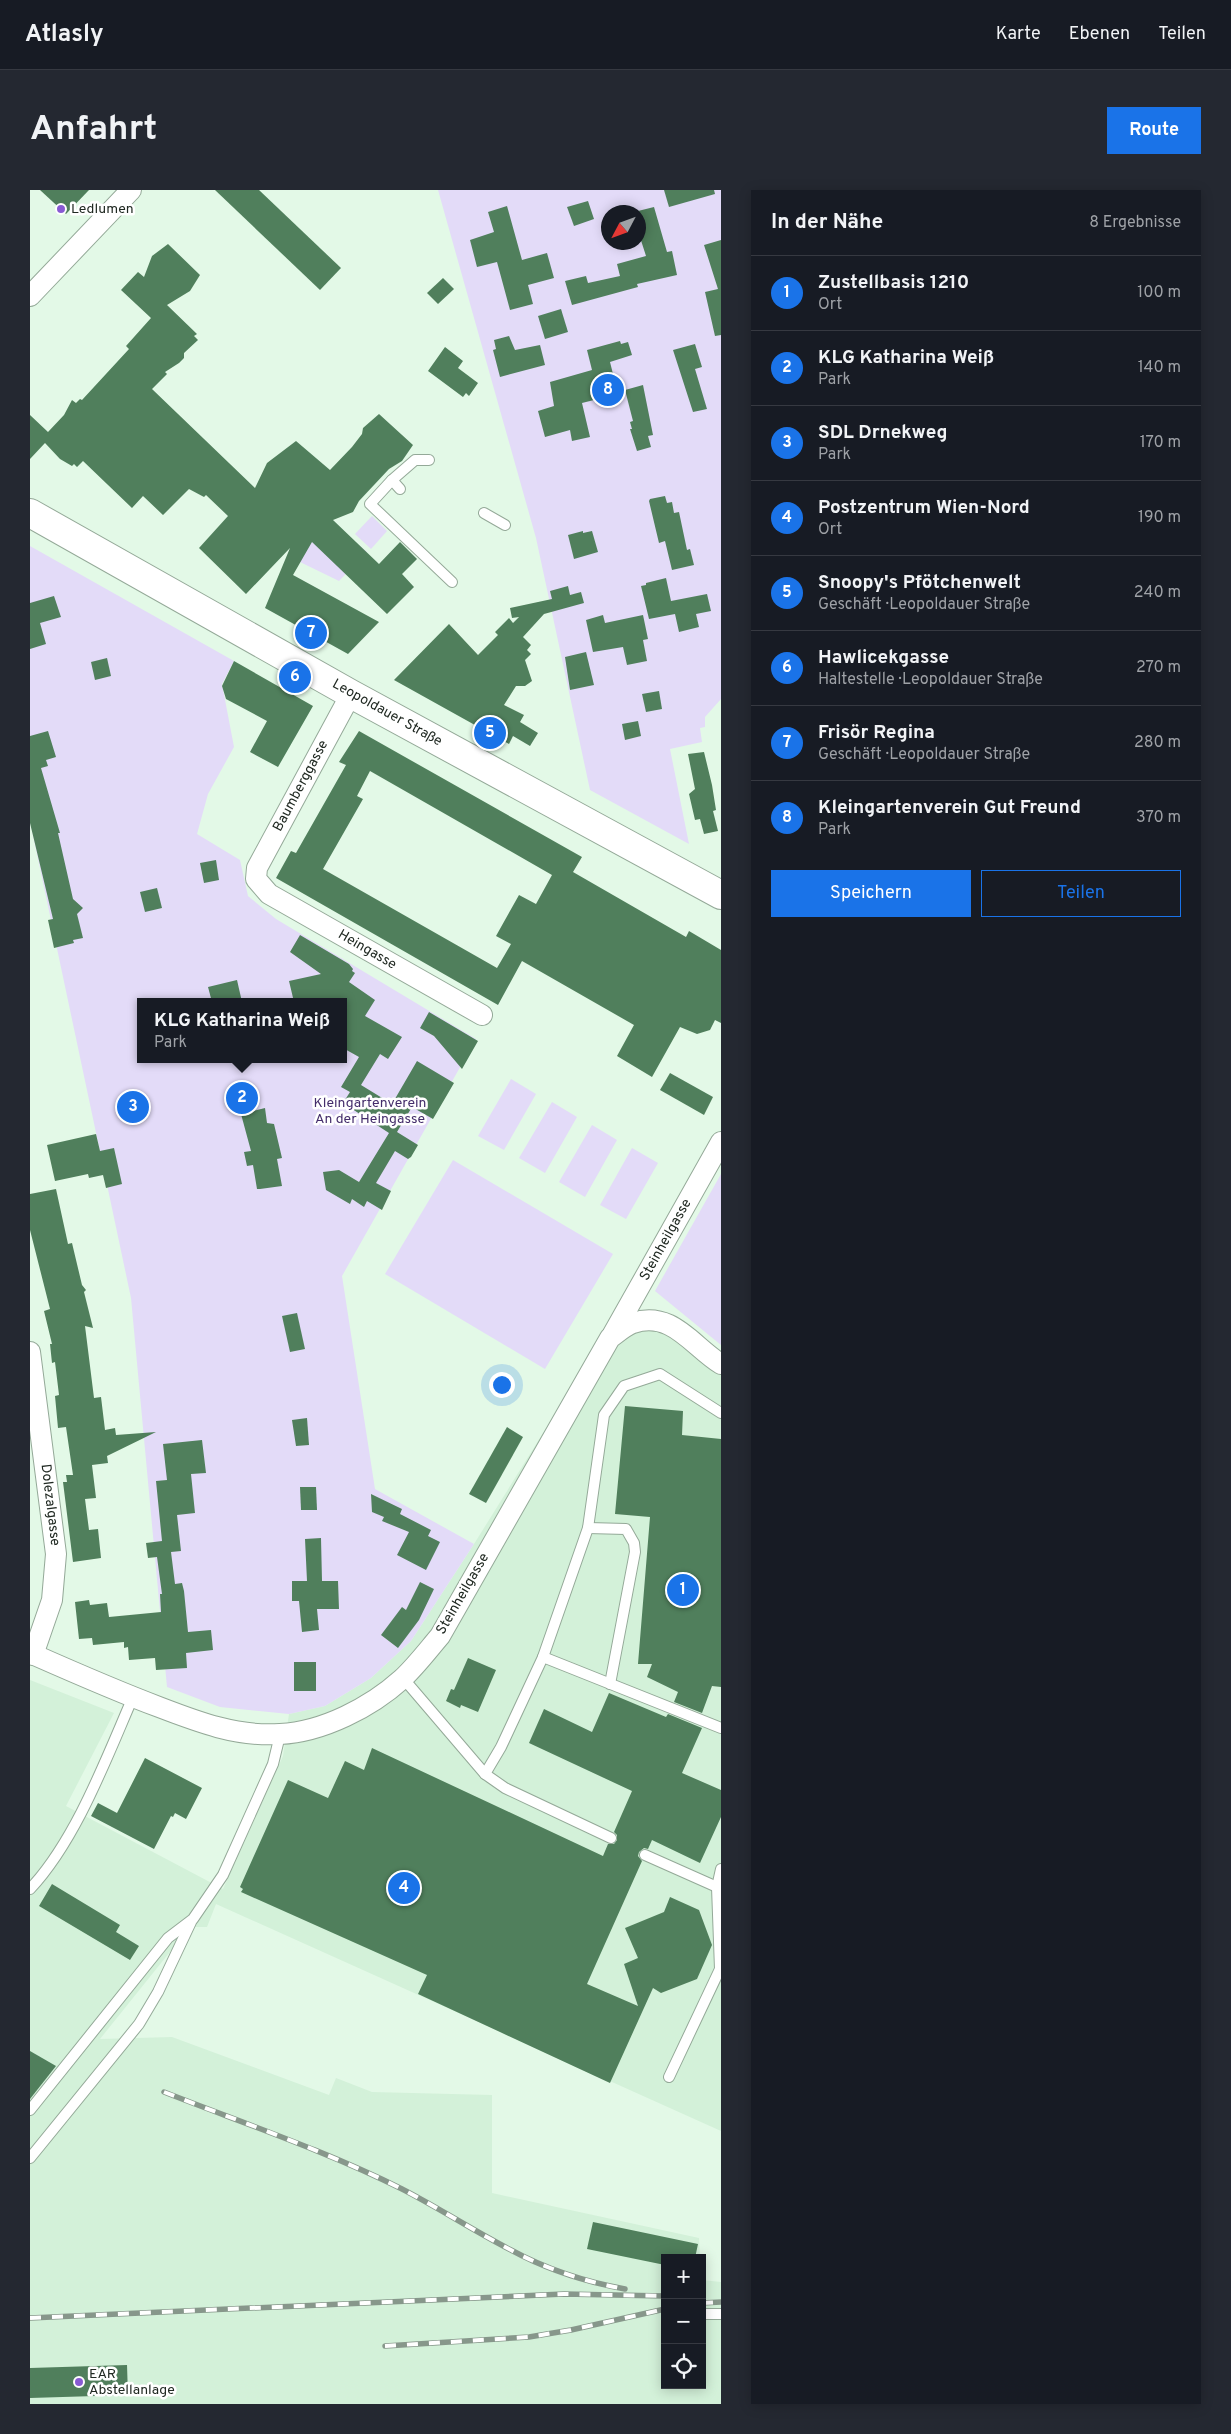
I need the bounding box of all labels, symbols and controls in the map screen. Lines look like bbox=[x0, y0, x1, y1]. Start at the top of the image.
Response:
text: Atlasly bbox=[25, 20, 104, 50]
text: Karte bbox=[996, 23, 1041, 46]
text: Ebenen bbox=[1069, 23, 1130, 46]
text: Teilen bbox=[1158, 23, 1206, 46]
button: Route bbox=[1107, 107, 1201, 154]
text: Anfahrt bbox=[30, 108, 157, 152]
place label: Ledlumen bbox=[71, 201, 134, 218]
marker: Ledlumen bbox=[55, 203, 67, 215]
north arrow bbox=[601, 205, 646, 250]
text: In der Nähe bbox=[771, 209, 883, 236]
text: 8 Ergebnisse bbox=[1089, 213, 1181, 233]
text: Zustellbasis 1210 bbox=[818, 271, 969, 295]
text: 1 bbox=[784, 283, 790, 303]
text: 100 m bbox=[1137, 283, 1181, 303]
text: Ort bbox=[818, 295, 842, 315]
text: KLG Katharina Weiß bbox=[818, 346, 994, 370]
text: 2 bbox=[782, 358, 792, 378]
text: 140 m bbox=[1138, 358, 1181, 378]
text: Park bbox=[818, 370, 851, 390]
pin: 8 bbox=[592, 371, 624, 409]
text: SDL Drnekweg bbox=[818, 421, 948, 445]
text: 3 bbox=[782, 433, 792, 453]
text: 170 m bbox=[1140, 433, 1181, 453]
text: Park bbox=[818, 445, 851, 465]
text: Postzentrum Wien-Nord bbox=[818, 496, 1030, 520]
text: 4 bbox=[782, 508, 792, 528]
text: 190 m bbox=[1138, 508, 1181, 528]
text: Ort bbox=[818, 520, 842, 540]
text: Snoopy's Pfötchenwelt bbox=[818, 571, 1021, 595]
text: 5 bbox=[782, 583, 792, 603]
text: 240 m bbox=[1134, 583, 1181, 603]
text: Geschäft · Leopoldauer Straße bbox=[818, 595, 1030, 615]
pin: 7 bbox=[295, 614, 327, 652]
text: Hawlicekgasse bbox=[818, 646, 949, 670]
pin: 6 bbox=[279, 658, 311, 696]
text: 6 bbox=[782, 658, 792, 678]
text: 270 m bbox=[1136, 658, 1181, 678]
text: Haltestelle · Leopoldauer Straße bbox=[818, 670, 1043, 690]
street label: Leopoldauer Straße bbox=[329, 676, 445, 750]
pin: 5 bbox=[474, 714, 506, 752]
text: Frisör Regina bbox=[818, 721, 935, 745]
text: 7 bbox=[783, 733, 791, 753]
text: 280 m bbox=[1134, 733, 1181, 753]
street label: Baumberggasse bbox=[270, 737, 332, 835]
text: Geschäft · Leopoldauer Straße bbox=[818, 745, 1030, 765]
text: Kleingartenverein Gut Freund bbox=[818, 796, 1081, 820]
text: 8 bbox=[782, 808, 792, 828]
text: 370 m bbox=[1136, 808, 1181, 828]
text: Park bbox=[818, 820, 851, 840]
button: Speichern bbox=[771, 870, 971, 917]
button: Teilen bbox=[981, 870, 1181, 917]
street label: Heingasse bbox=[335, 926, 399, 974]
popup bbox=[137, 998, 347, 1063]
text: KLG Katharina Weiß bbox=[154, 1009, 330, 1033]
text: Park bbox=[154, 1033, 187, 1053]
pin: 2 bbox=[226, 1079, 258, 1117]
pin: 3 bbox=[117, 1088, 149, 1126]
park label: Kleingartenverein An der Heingasse bbox=[314, 1095, 426, 1128]
street label: Steinheilgasse bbox=[636, 1196, 696, 1284]
your location bbox=[489, 1372, 515, 1398]
street label: Dolezalgasse bbox=[37, 1463, 63, 1547]
street label: Steinheilgasse bbox=[433, 1550, 493, 1638]
pin: 1 bbox=[667, 1571, 699, 1609]
pin: 4 bbox=[388, 1869, 420, 1907]
map controls bbox=[661, 2254, 706, 2389]
button: + bbox=[661, 2254, 706, 2299]
button: − bbox=[661, 2299, 706, 2344]
button: locate bbox=[661, 2344, 706, 2389]
place label: EAR Abstellanlage bbox=[89, 2366, 175, 2399]
marker: EAR Abstellanlage bbox=[73, 2376, 85, 2388]

